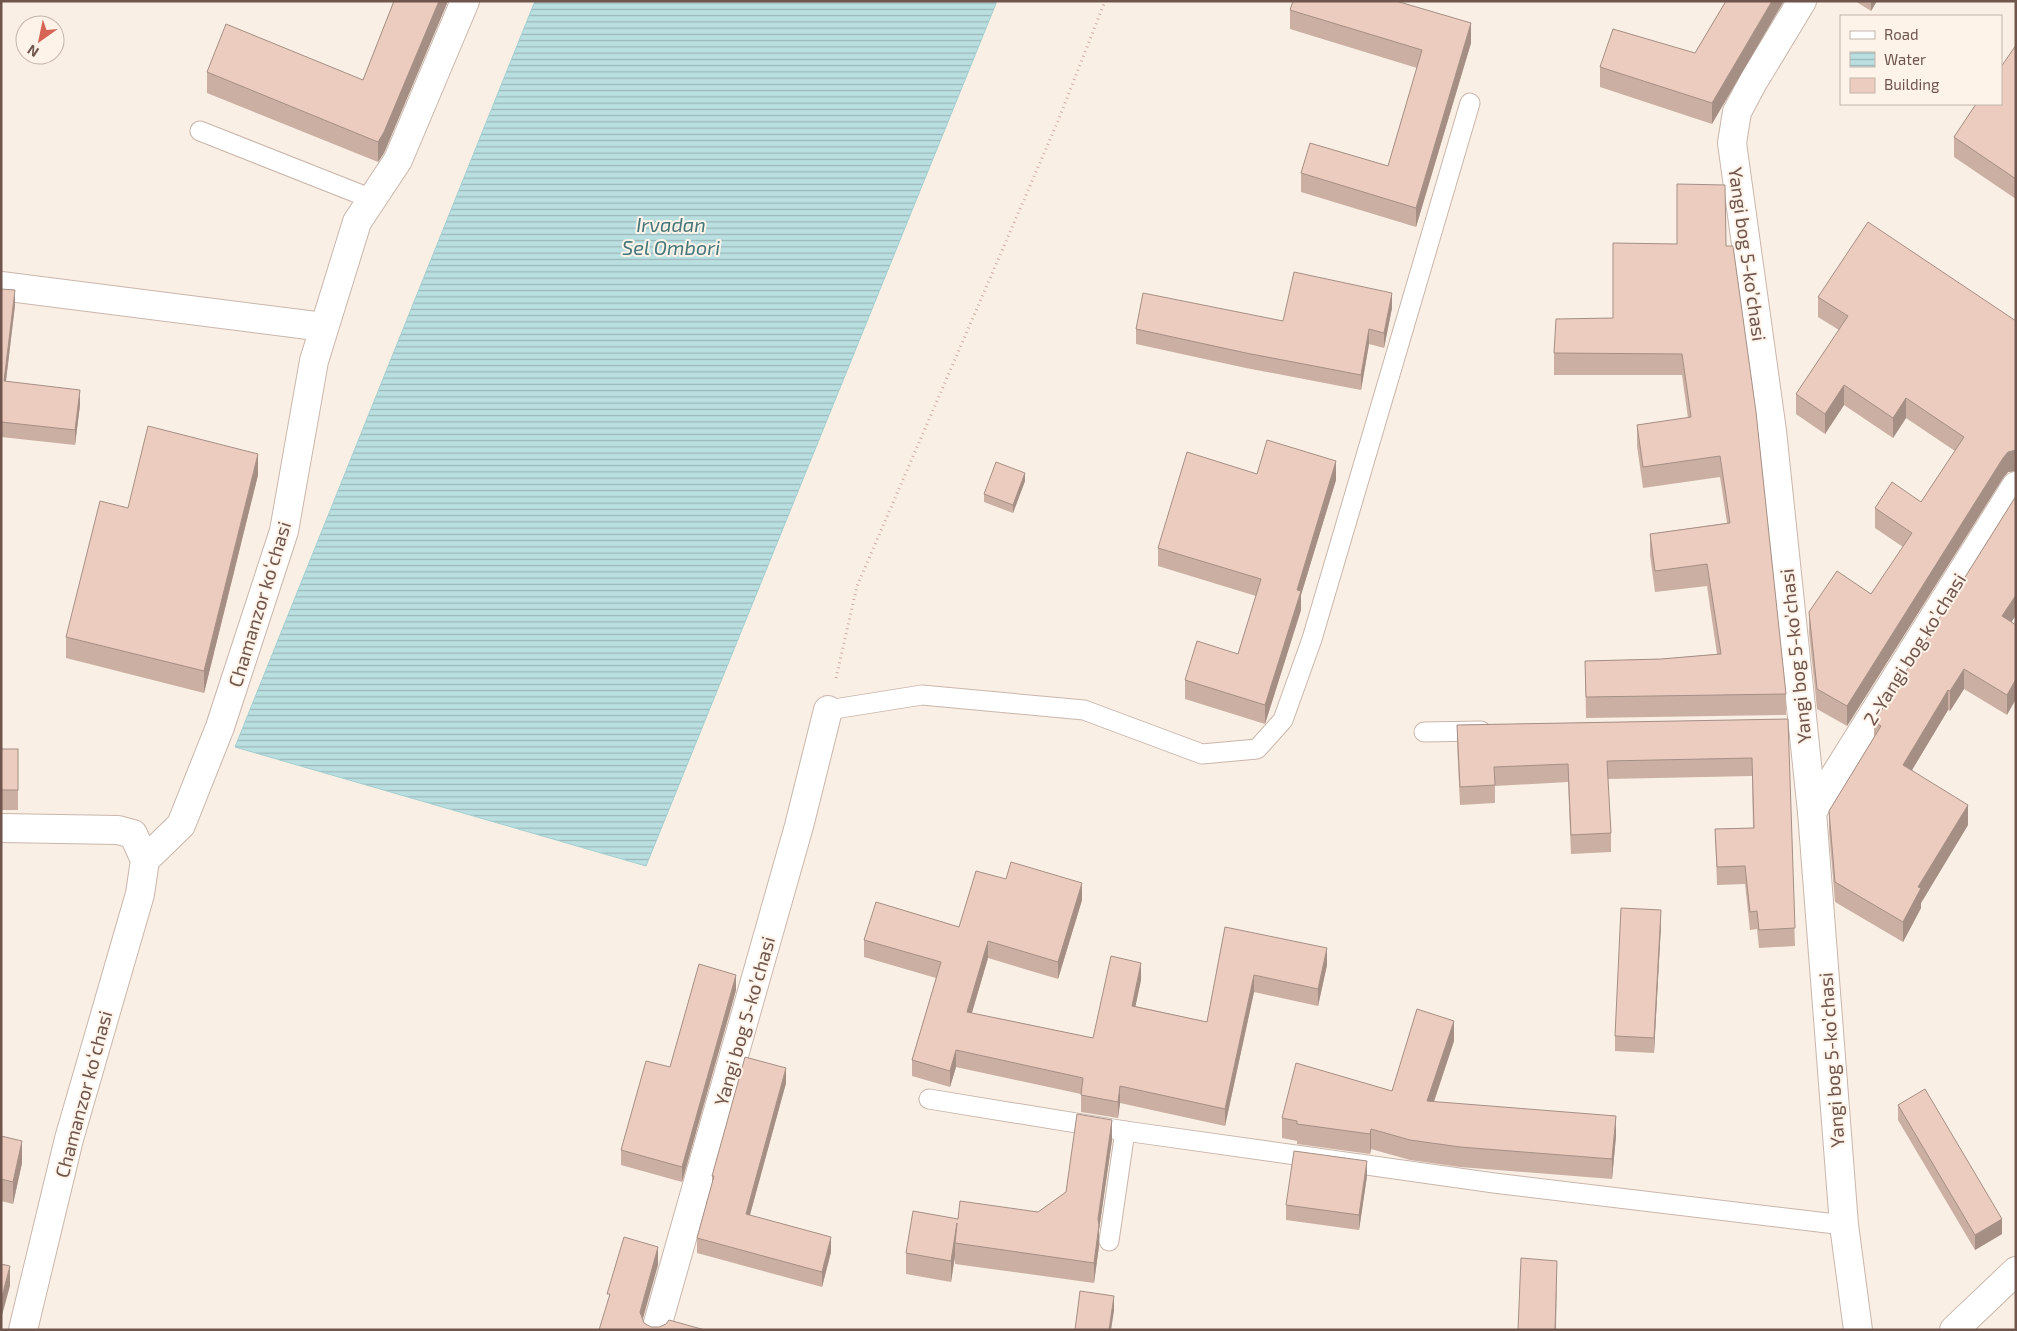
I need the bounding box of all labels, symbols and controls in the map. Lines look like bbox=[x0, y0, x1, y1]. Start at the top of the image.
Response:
north arrow bbox=[15, 15, 65, 65]
legend bbox=[1840, 15, 2002, 105]
text: Road bbox=[1884, 25, 1919, 43]
text: N bbox=[24, 41, 42, 61]
text: Water bbox=[1884, 50, 1926, 68]
text: Building bbox=[1884, 75, 1940, 93]
street label: Yangi bog 5-koʼchasi bbox=[1724, 166, 1772, 342]
water label: Irvadan Sel Ombori bbox=[622, 212, 720, 259]
street label: Chamanzor koʻchasi bbox=[223, 518, 295, 690]
street label: Yangi bog 5-koʼchasi bbox=[1774, 568, 1816, 744]
street label: 2-Yangi bog koʼchasi bbox=[1858, 569, 1970, 729]
street label: Yangi bog 5-koʼchasi bbox=[709, 934, 779, 1108]
street label: Yangi bog 5-koʼchasi bbox=[1813, 972, 1849, 1148]
street label: Chamanzor koʻchasi bbox=[50, 1008, 116, 1180]

